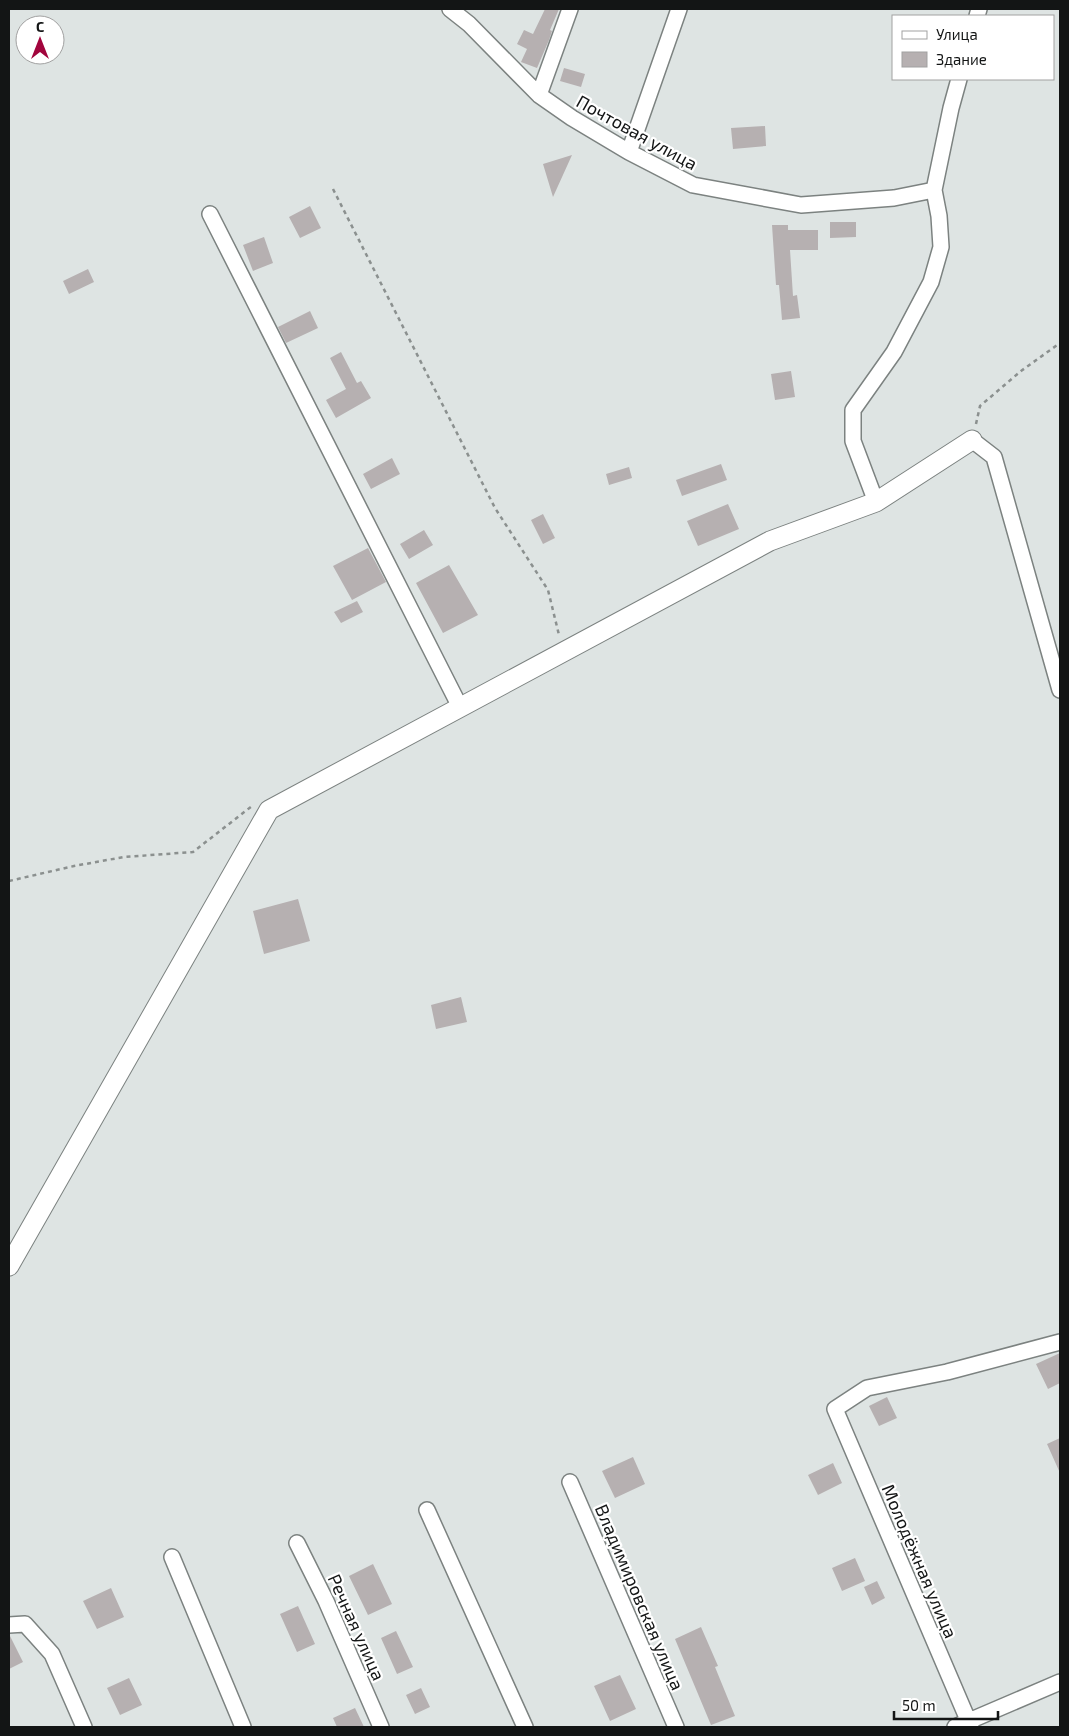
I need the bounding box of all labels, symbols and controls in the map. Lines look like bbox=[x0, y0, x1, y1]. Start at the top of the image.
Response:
north arrow bbox=[15, 15, 65, 65]
legend bbox=[892, 15, 1054, 80]
text: С bbox=[36, 18, 44, 35]
text: Улица bbox=[936, 25, 978, 43]
text: Здание bbox=[936, 50, 987, 68]
street label: Почтовая улица bbox=[573, 90, 701, 174]
street label: Молодёжная улица bbox=[878, 1481, 962, 1641]
street label: Владимировская улица bbox=[591, 1501, 689, 1693]
street label: Речная улица bbox=[324, 1570, 390, 1684]
scale bar bbox=[894, 1688, 998, 1720]
text: 50 m bbox=[902, 1696, 936, 1714]

